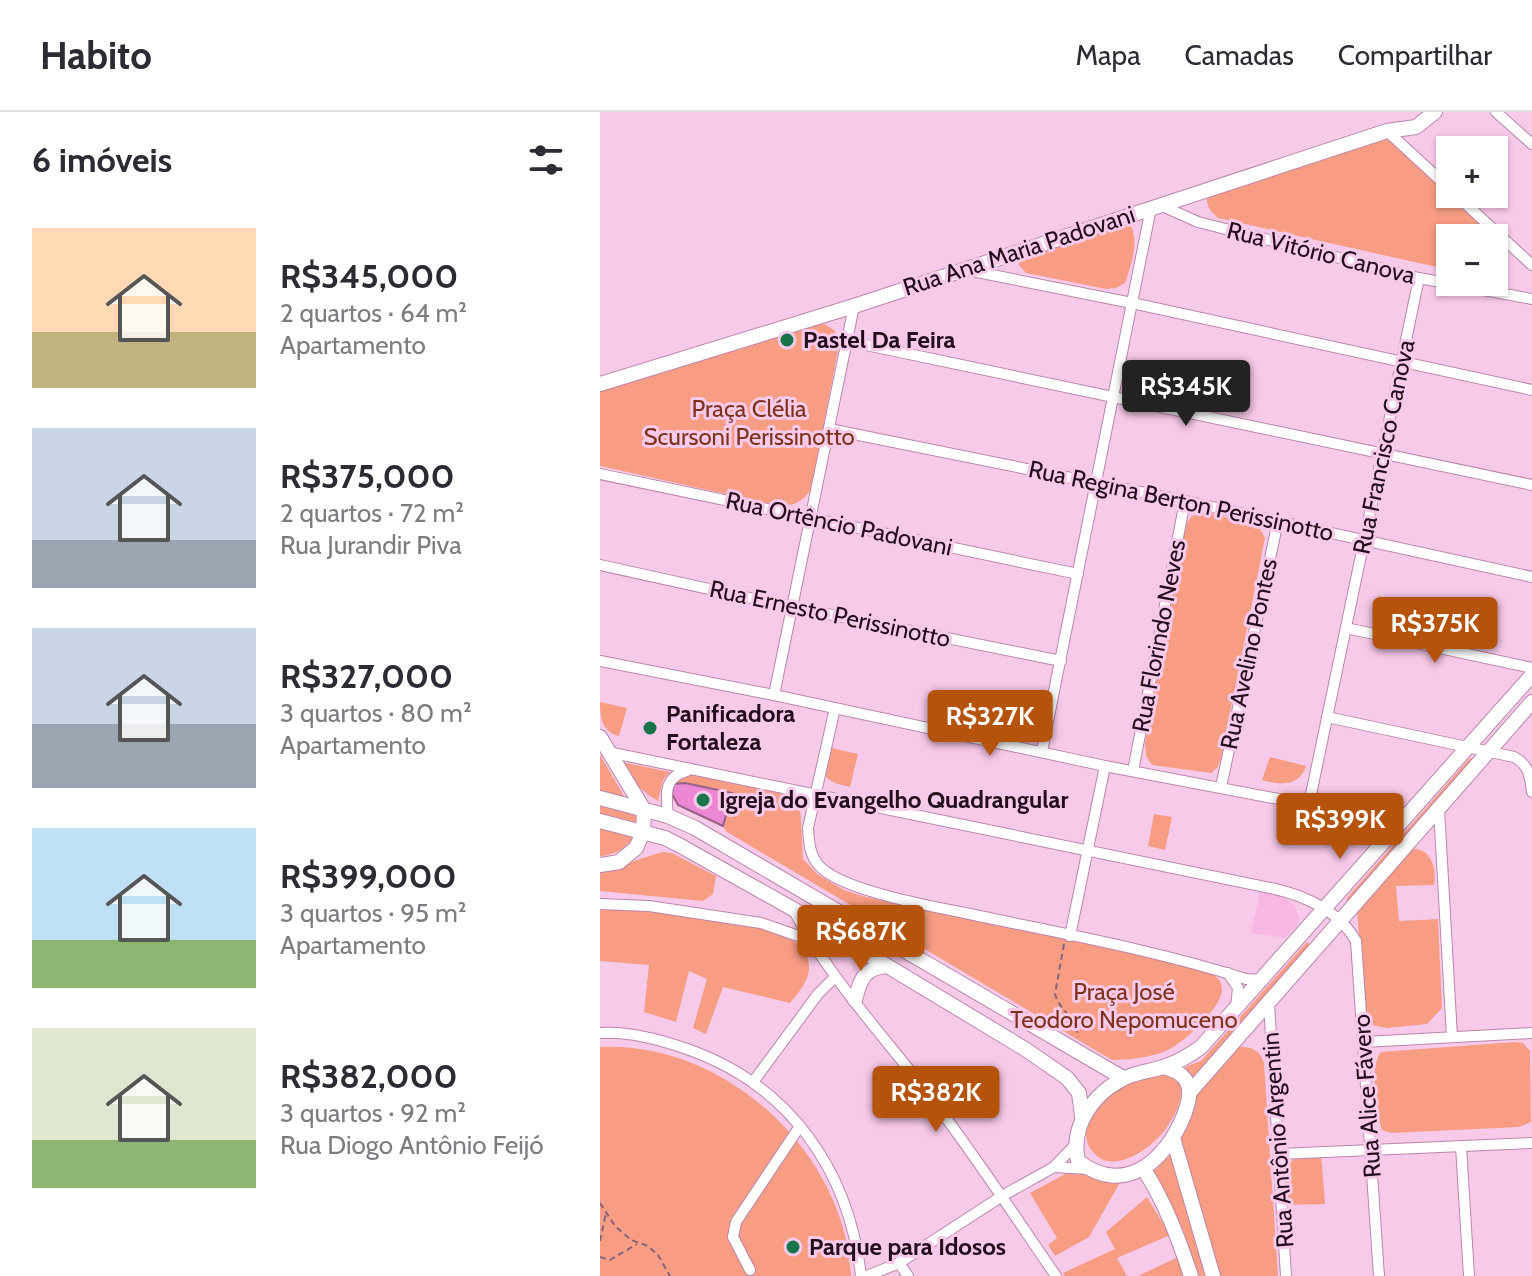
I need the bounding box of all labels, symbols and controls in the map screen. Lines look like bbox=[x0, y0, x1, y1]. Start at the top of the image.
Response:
text: Habito bbox=[40, 32, 152, 79]
text: Mapa bbox=[1076, 38, 1141, 72]
text: Camadas bbox=[1185, 38, 1294, 72]
text: Compartilhar bbox=[1338, 38, 1492, 72]
map controls bbox=[1436, 136, 1508, 296]
button: + bbox=[1436, 136, 1508, 208]
icon: filters bbox=[524, 138, 568, 182]
text: 6 imóveis bbox=[32, 139, 172, 181]
street label: Rua Ana Maria Padovani bbox=[899, 199, 1138, 302]
street label: Rua Vitório Canova bbox=[1224, 215, 1419, 290]
button: − bbox=[1436, 224, 1508, 296]
text: R$345,000 bbox=[280, 255, 458, 297]
icon: home bbox=[96, 260, 192, 356]
text: 2 quartos · 64 m² bbox=[280, 297, 467, 329]
place label: Pastel Da Feira bbox=[803, 325, 955, 354]
text: Apartamento bbox=[280, 329, 426, 361]
marker: Pastel Da Feira bbox=[778, 331, 796, 349]
street label: Rua Francisco Canova bbox=[1347, 336, 1421, 557]
pin: R$345K bbox=[1121, 360, 1251, 428]
text: R$345K bbox=[1140, 370, 1232, 402]
park label: Praça Clélia Scursoni Perissinotto bbox=[643, 394, 855, 451]
street label: Rua Regina Berton Perissinotto bbox=[1026, 454, 1336, 547]
text: R$375,000 bbox=[280, 455, 455, 497]
icon: home bbox=[96, 460, 192, 556]
street label: Rua Ortêncio Padovani bbox=[723, 485, 955, 562]
text: 2 quartos · 72 m² bbox=[280, 497, 464, 529]
text: Rua Jurandir Piva bbox=[280, 529, 462, 561]
street label: Rua Florindo Neves bbox=[1126, 537, 1191, 735]
street label: Rua Avelino Pontes bbox=[1214, 556, 1283, 752]
street label: Rua Ernesto Perissinotto bbox=[707, 574, 953, 653]
pin: R$375K bbox=[1370, 597, 1500, 665]
text: R$375K bbox=[1391, 607, 1479, 639]
text: R$327,000 bbox=[280, 655, 453, 697]
icon: home bbox=[96, 660, 192, 756]
pin: R$327K bbox=[925, 690, 1055, 758]
text: 3 quartos · 80 m² bbox=[280, 697, 472, 729]
place label: Panificadora Fortaleza bbox=[666, 699, 795, 756]
text: R$327K bbox=[946, 700, 1034, 732]
marker: Panificadora Fortaleza bbox=[641, 719, 659, 737]
text: Apartamento bbox=[280, 729, 426, 761]
place label: Igreja do Evangelho Quadrangular bbox=[719, 785, 1068, 814]
marker: Igreja do Evangelho Quadrangular bbox=[694, 791, 712, 809]
pin: R$399K bbox=[1275, 793, 1405, 861]
text: R$399K bbox=[1295, 803, 1385, 835]
text: R$399,000 bbox=[280, 855, 457, 897]
icon: home bbox=[96, 860, 192, 956]
text: 3 quartos · 95 m² bbox=[280, 897, 466, 929]
pin: R$687K bbox=[796, 905, 926, 973]
text: R$687K bbox=[815, 915, 907, 947]
text: Apartamento bbox=[280, 929, 426, 961]
park label: Praça José Teodoro Nepomuceno bbox=[1010, 977, 1238, 1034]
street label: Rua Alice Fávero bbox=[1346, 1013, 1387, 1179]
street label: Rua Antônio Argentin bbox=[1255, 1031, 1300, 1249]
text: R$382,000 bbox=[280, 1055, 457, 1097]
icon: home bbox=[96, 1060, 192, 1156]
pin: R$382K bbox=[871, 1066, 1001, 1134]
text: R$382K bbox=[890, 1076, 982, 1108]
text: 3 quartos · 92 m² bbox=[280, 1097, 466, 1129]
text: Rua Diogo Antônio Feijó bbox=[280, 1129, 544, 1161]
place label: Parque para Idosos bbox=[809, 1232, 1006, 1261]
marker: Parque para Idosos bbox=[784, 1238, 802, 1256]

